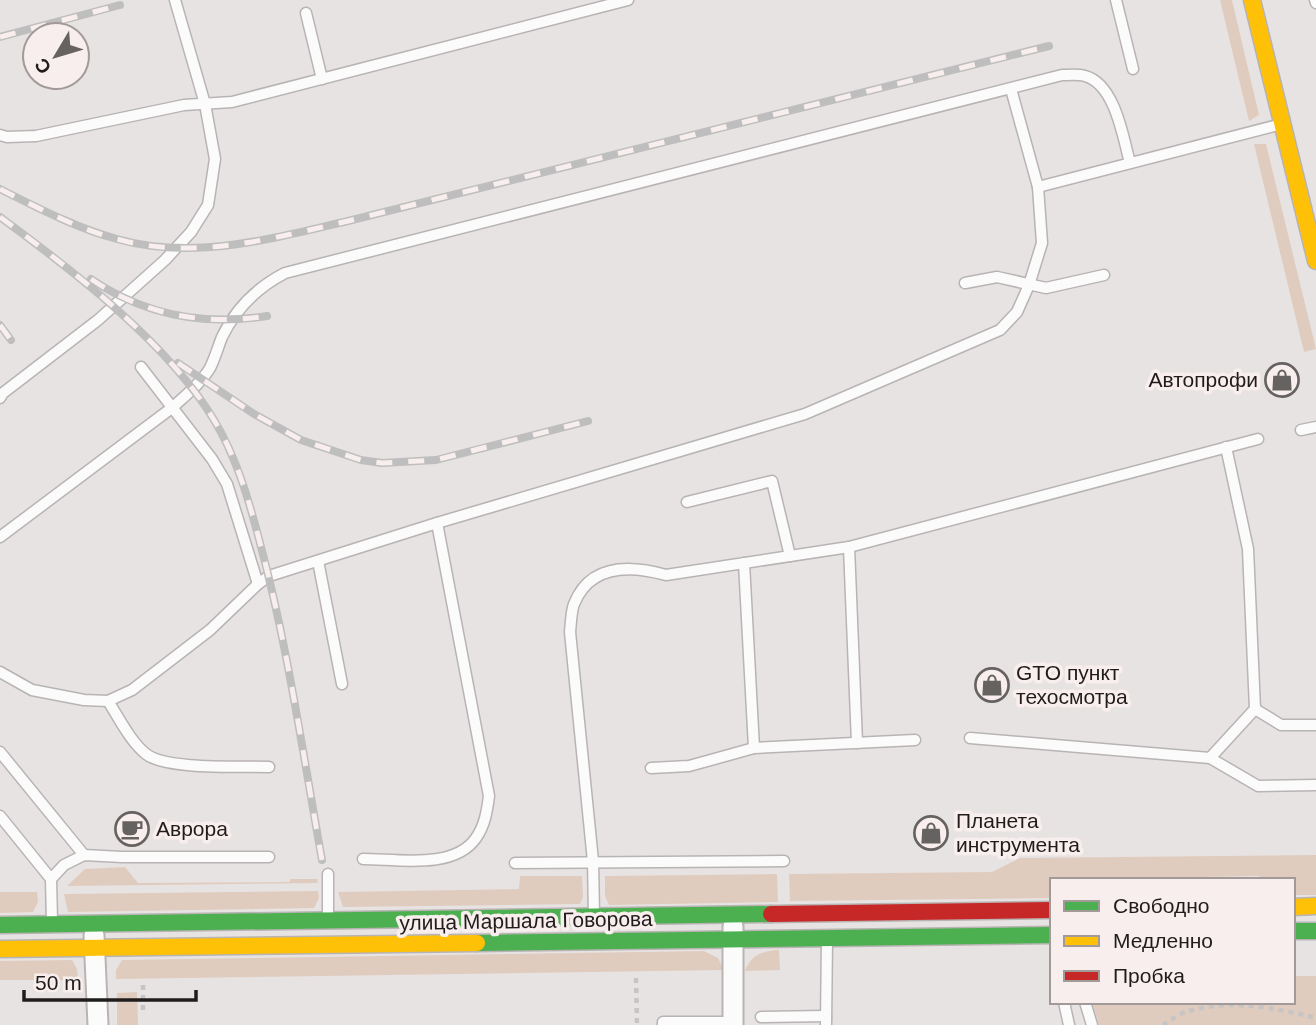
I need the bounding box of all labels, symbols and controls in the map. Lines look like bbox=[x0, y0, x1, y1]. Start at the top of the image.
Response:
north arrow bbox=[21, 21, 91, 91]
text: С bbox=[30, 54, 55, 78]
shop icon: Автопрофи bbox=[1263, 361, 1301, 399]
place label: Автопрофи bbox=[1148, 368, 1258, 391]
place label: GTO пункт техосмотра bbox=[1016, 661, 1128, 708]
shop icon: GTO пункт техосмотра bbox=[973, 666, 1011, 704]
place label: Планета инструмента bbox=[956, 809, 1080, 856]
cafe icon: Аврора bbox=[113, 810, 151, 848]
shop icon: Планета инструмента bbox=[912, 814, 950, 852]
place label: Аврора bbox=[156, 817, 228, 840]
legend bbox=[1050, 878, 1295, 1004]
text: Свободно bbox=[1113, 894, 1210, 917]
street label: улица Маршала Говорова bbox=[399, 907, 653, 934]
text: Медленно bbox=[1113, 929, 1213, 952]
scale bar bbox=[24, 958, 196, 1002]
text: Пробка bbox=[1113, 964, 1185, 987]
text: 50 m bbox=[35, 971, 82, 994]

